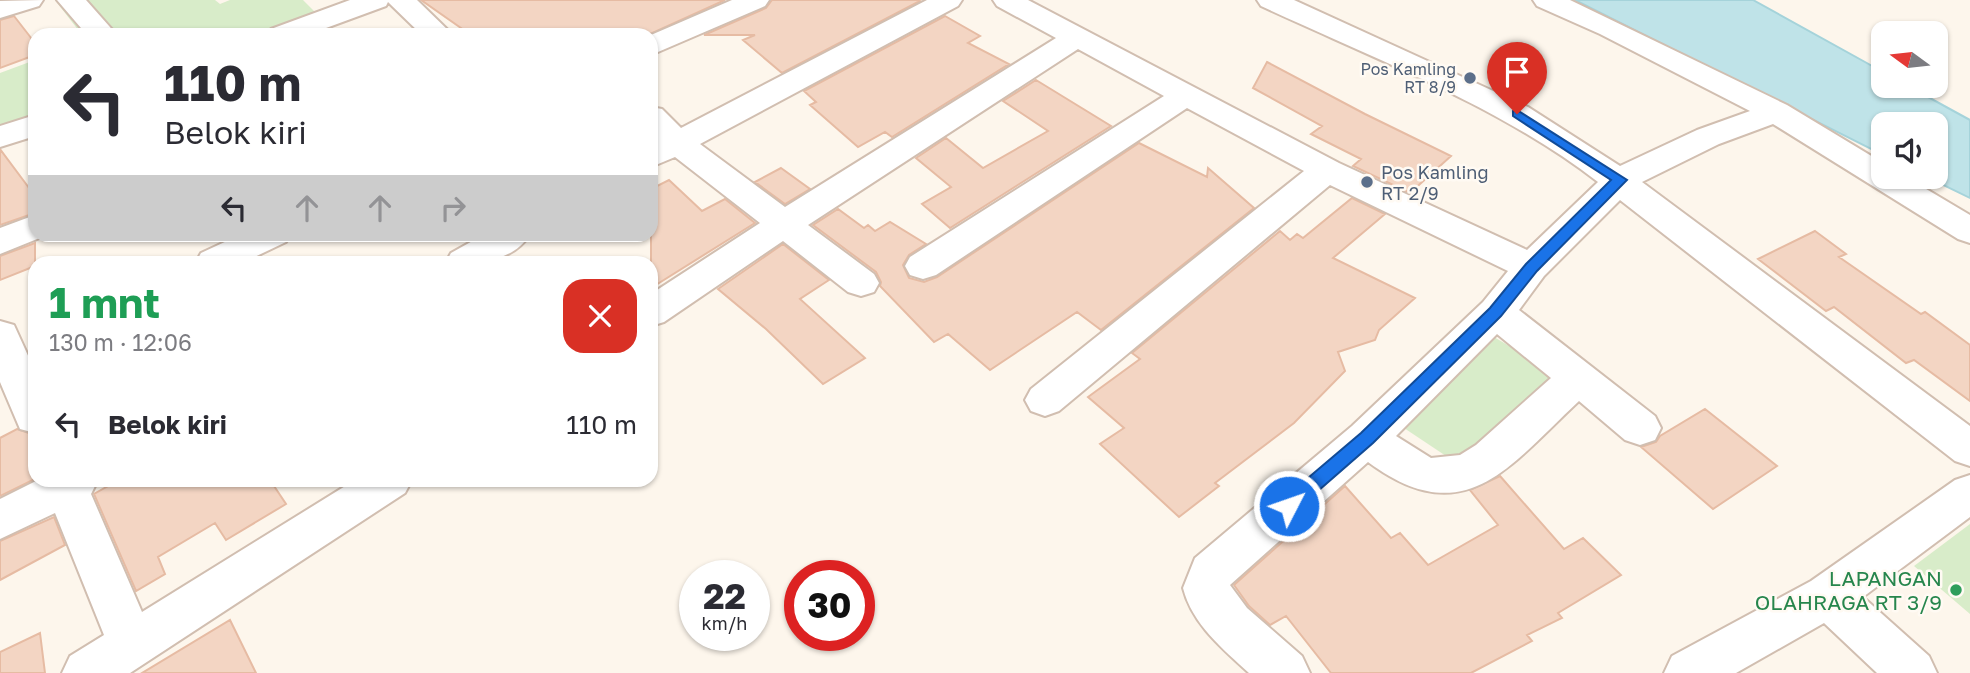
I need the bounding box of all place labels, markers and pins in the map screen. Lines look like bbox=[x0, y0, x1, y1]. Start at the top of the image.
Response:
pin bbox=[1487, 42, 1547, 114]
place label: Pos Kamling RT 8/9 bbox=[1360, 59, 1456, 97]
marker: Pos Kamling RT 8/9 bbox=[1462, 70, 1478, 86]
place label: Pos Kamling RT 2/9 bbox=[1381, 161, 1489, 204]
marker: Pos Kamling RT 2/9 bbox=[1359, 174, 1375, 190]
place label: LAPANGAN OLAHRAGA RT 3/9 bbox=[1755, 565, 1942, 615]
marker: LAPANGAN OLAHRAGA RT 3/9 bbox=[1948, 582, 1964, 598]

